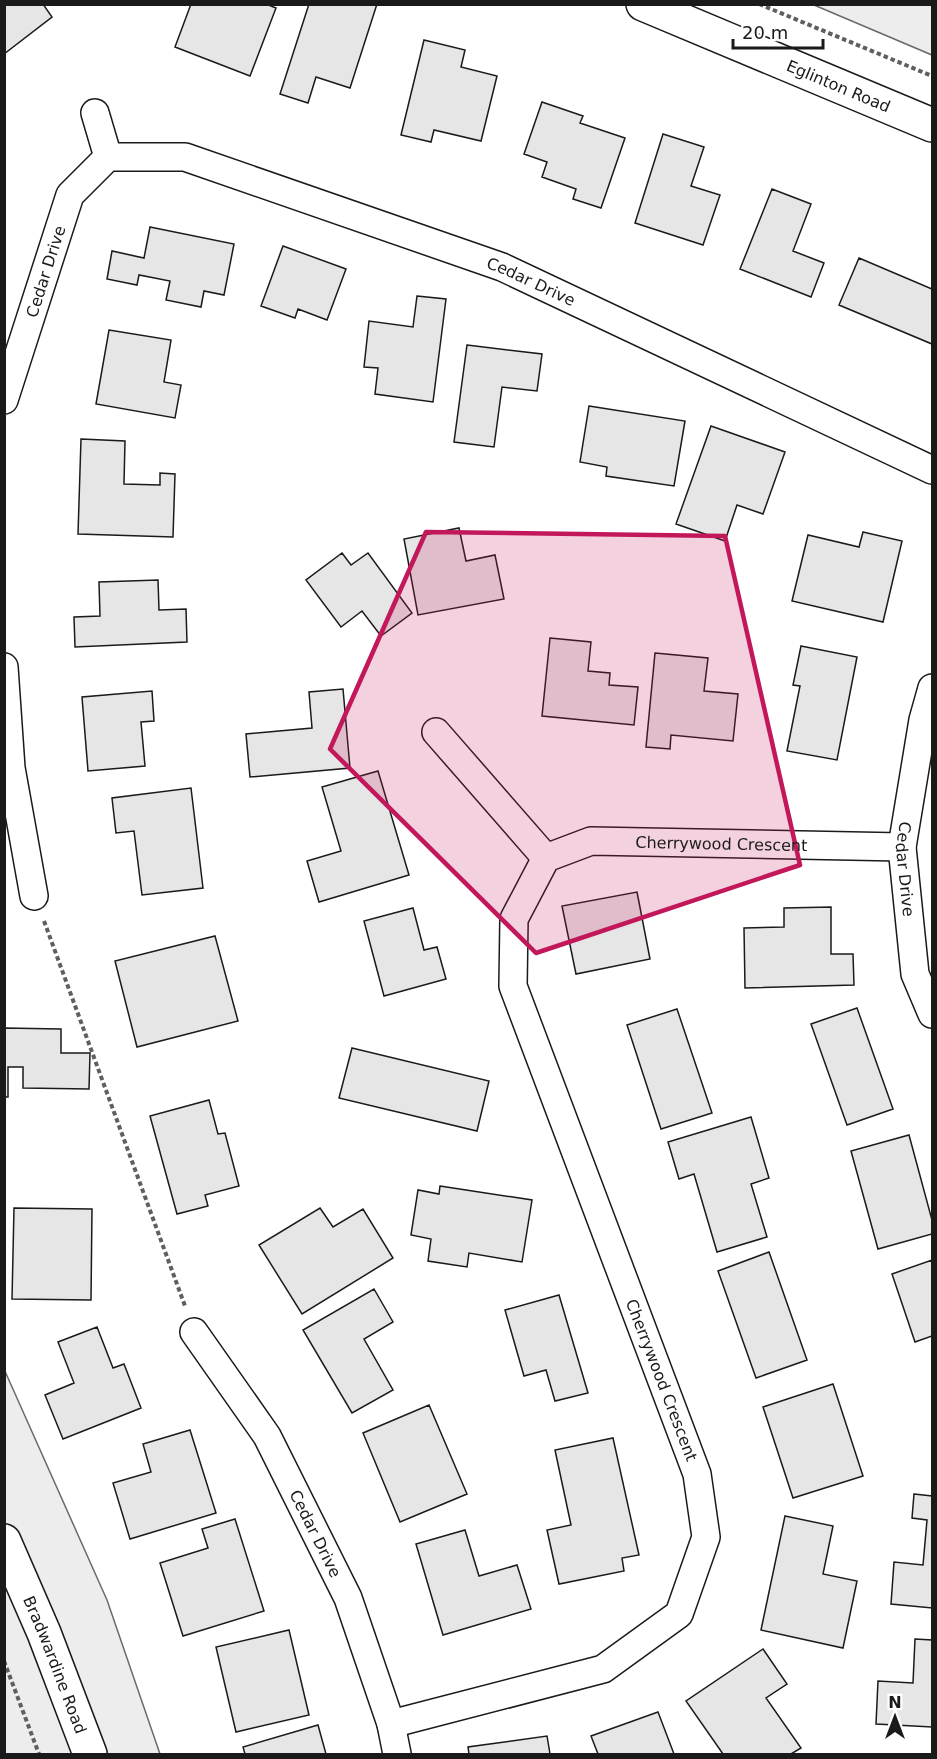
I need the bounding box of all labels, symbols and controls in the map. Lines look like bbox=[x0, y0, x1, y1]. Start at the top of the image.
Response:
scale bar bbox=[733, 12, 823, 50]
text: 20 m bbox=[742, 22, 788, 43]
street label: Eglinton Road bbox=[784, 56, 893, 116]
street label: Cedar Drive bbox=[22, 223, 69, 320]
street label: Cedar Drive bbox=[484, 253, 578, 310]
street label: Cedar Drive bbox=[892, 820, 918, 917]
street label: Cherrywood Crescent bbox=[635, 833, 808, 855]
street label: Cherrywood Crescent bbox=[622, 1296, 701, 1464]
street label: Cedar Drive bbox=[285, 1487, 345, 1581]
street label: Bradwardine Road bbox=[19, 1593, 90, 1737]
north arrow bbox=[865, 1687, 925, 1747]
text: N bbox=[888, 1693, 902, 1712]

